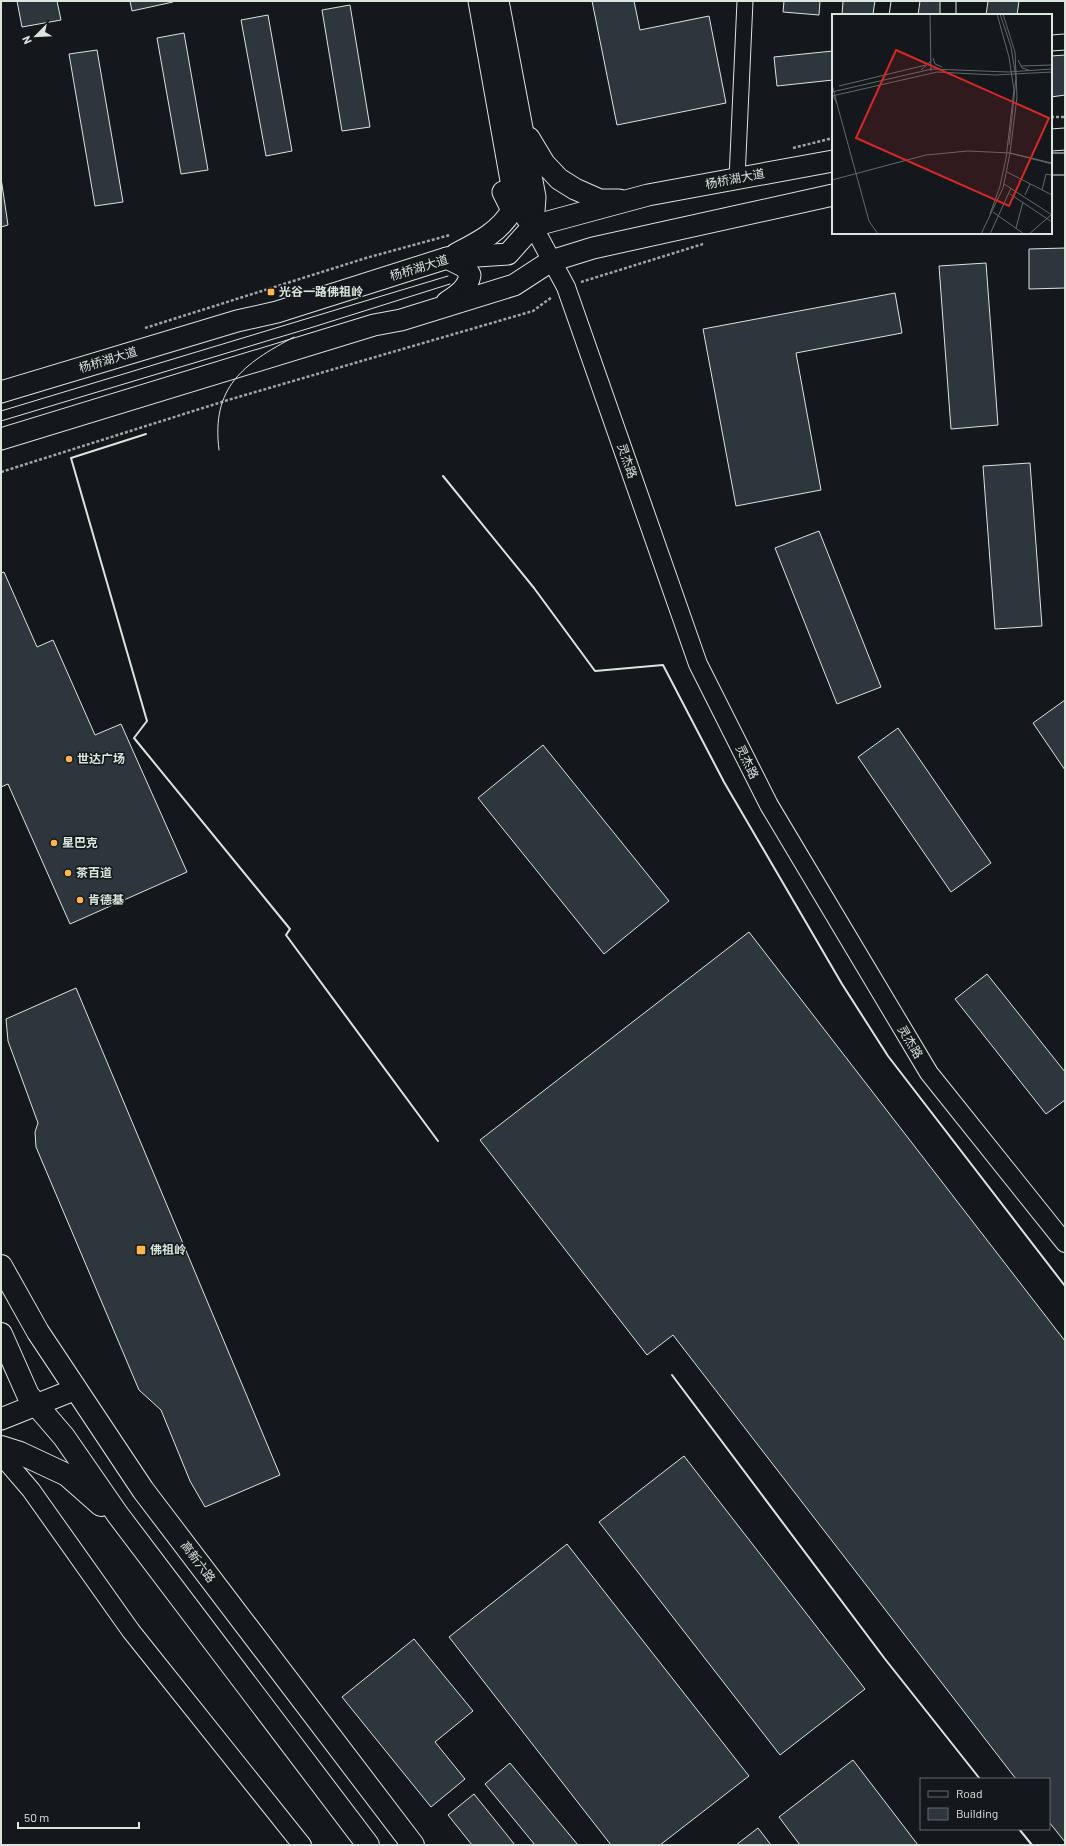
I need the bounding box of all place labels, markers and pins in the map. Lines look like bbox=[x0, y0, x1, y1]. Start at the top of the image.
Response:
place label: 光谷一路佛祖岭 bbox=[279, 284, 363, 298]
marker: 光谷一路佛祖岭 bbox=[266, 287, 276, 297]
place label: 世达广场 bbox=[77, 751, 125, 765]
marker: 世达广场 bbox=[64, 754, 74, 764]
place label: 星巴克 bbox=[62, 835, 98, 849]
marker: 星巴克 bbox=[49, 838, 59, 848]
place label: 茶百道 bbox=[76, 865, 112, 879]
marker: 茶百道 bbox=[63, 868, 73, 878]
place label: 肯德基 bbox=[88, 892, 124, 906]
marker: 肯德基 bbox=[75, 895, 85, 905]
place label: 佛祖岭 bbox=[150, 1242, 186, 1256]
marker: 佛祖岭 bbox=[135, 1244, 147, 1256]

